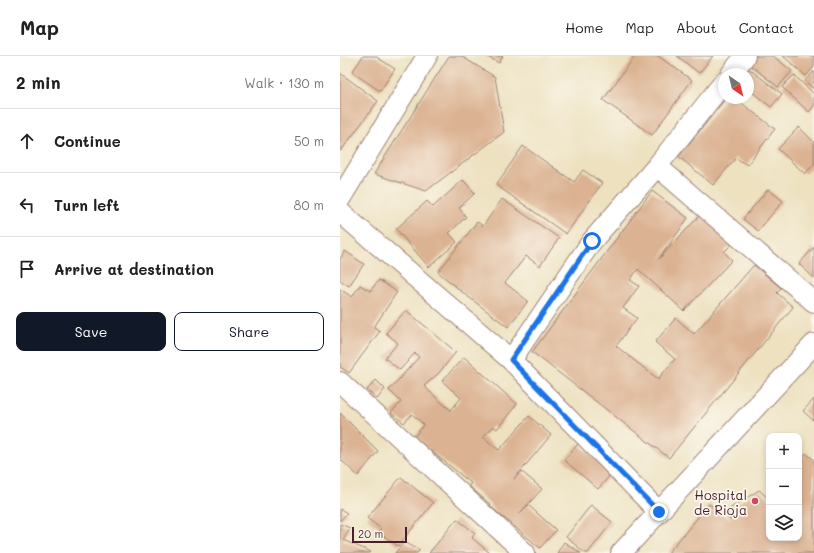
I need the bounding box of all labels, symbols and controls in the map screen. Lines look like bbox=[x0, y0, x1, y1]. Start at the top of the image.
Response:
text: Map bbox=[20, 15, 59, 40]
text: Home bbox=[565, 18, 603, 37]
text: Map bbox=[625, 18, 654, 37]
text: About bbox=[676, 18, 717, 37]
text: Contact bbox=[739, 18, 794, 37]
north arrow bbox=[718, 68, 754, 104]
text: 2 min bbox=[16, 71, 61, 93]
text: Walk · 130 m bbox=[244, 74, 324, 91]
icon: ahead bbox=[16, 130, 38, 152]
text: Continue bbox=[54, 131, 121, 151]
text: 50 m bbox=[294, 132, 324, 149]
icon: left bbox=[16, 194, 38, 216]
text: Turn left bbox=[54, 195, 119, 215]
text: 80 m bbox=[294, 196, 324, 213]
route start bbox=[583, 232, 601, 250]
icon: arrive bbox=[16, 258, 38, 280]
text: Arrive at destination bbox=[54, 259, 214, 279]
button: Save bbox=[16, 312, 166, 351]
button: Share bbox=[174, 312, 324, 351]
map controls bbox=[766, 433, 802, 541]
button: + bbox=[766, 433, 802, 469]
button: − bbox=[766, 469, 802, 505]
place label: Hospital de Rioja bbox=[694, 486, 747, 518]
marker: Hospital de Rioja bbox=[750, 496, 760, 506]
route end bbox=[650, 503, 668, 521]
button: layers bbox=[766, 505, 802, 541]
scale bar bbox=[352, 525, 407, 544]
text: 20 m bbox=[358, 526, 383, 541]

